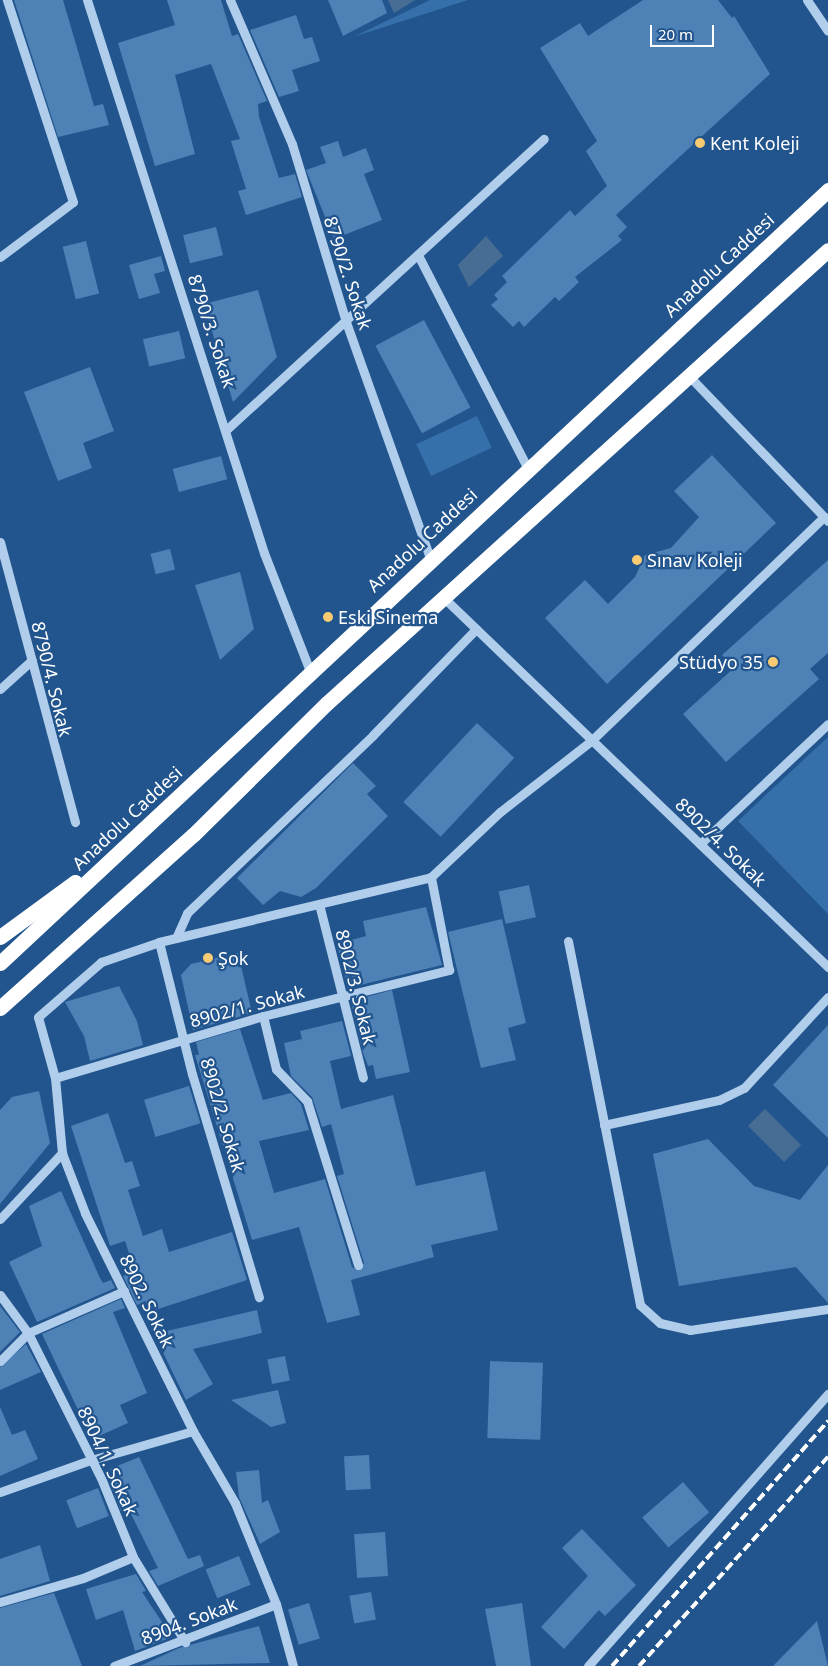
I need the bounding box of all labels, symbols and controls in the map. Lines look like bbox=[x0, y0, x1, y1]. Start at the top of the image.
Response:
scale bar bbox=[653, 15, 717, 47]
text: 20 m bbox=[658, 24, 693, 44]
place label: Kent Koleji bbox=[710, 132, 800, 154]
marker: Kent Koleji bbox=[694, 137, 706, 149]
street label: Anadolu Caddesi bbox=[660, 209, 778, 321]
street label: 8790/2. Sokak bbox=[320, 214, 376, 332]
street label: 8790/3. Sokak bbox=[184, 272, 240, 390]
street label: Anadolu Caddesi bbox=[363, 484, 481, 596]
place label: Sınav Koleji bbox=[647, 549, 743, 571]
marker: Sınav Koleji bbox=[631, 554, 643, 566]
place label: Eski Sinema bbox=[338, 606, 438, 628]
marker: Eski Sinema bbox=[322, 611, 334, 623]
street label: 8790/4. Sokak bbox=[27, 619, 77, 739]
place label: Stüdyo 35 bbox=[679, 651, 763, 673]
marker: Stüdyo 35 bbox=[767, 656, 779, 668]
street label: Anadolu Caddesi bbox=[68, 762, 186, 874]
street label: 8902/4. Sokak bbox=[671, 793, 771, 891]
street label: 8902/3. Sokak bbox=[331, 927, 381, 1047]
place label: Şok bbox=[218, 947, 248, 969]
marker: Şok bbox=[202, 952, 214, 964]
street label: 8902/1. Sokak bbox=[187, 980, 307, 1032]
street label: 8902/2. Sokak bbox=[196, 1055, 250, 1175]
street label: 8902. Sokak bbox=[115, 1251, 179, 1351]
street label: 8904/1. Sokak bbox=[73, 1403, 143, 1519]
street label: 8904. Sokak bbox=[138, 1593, 240, 1649]

